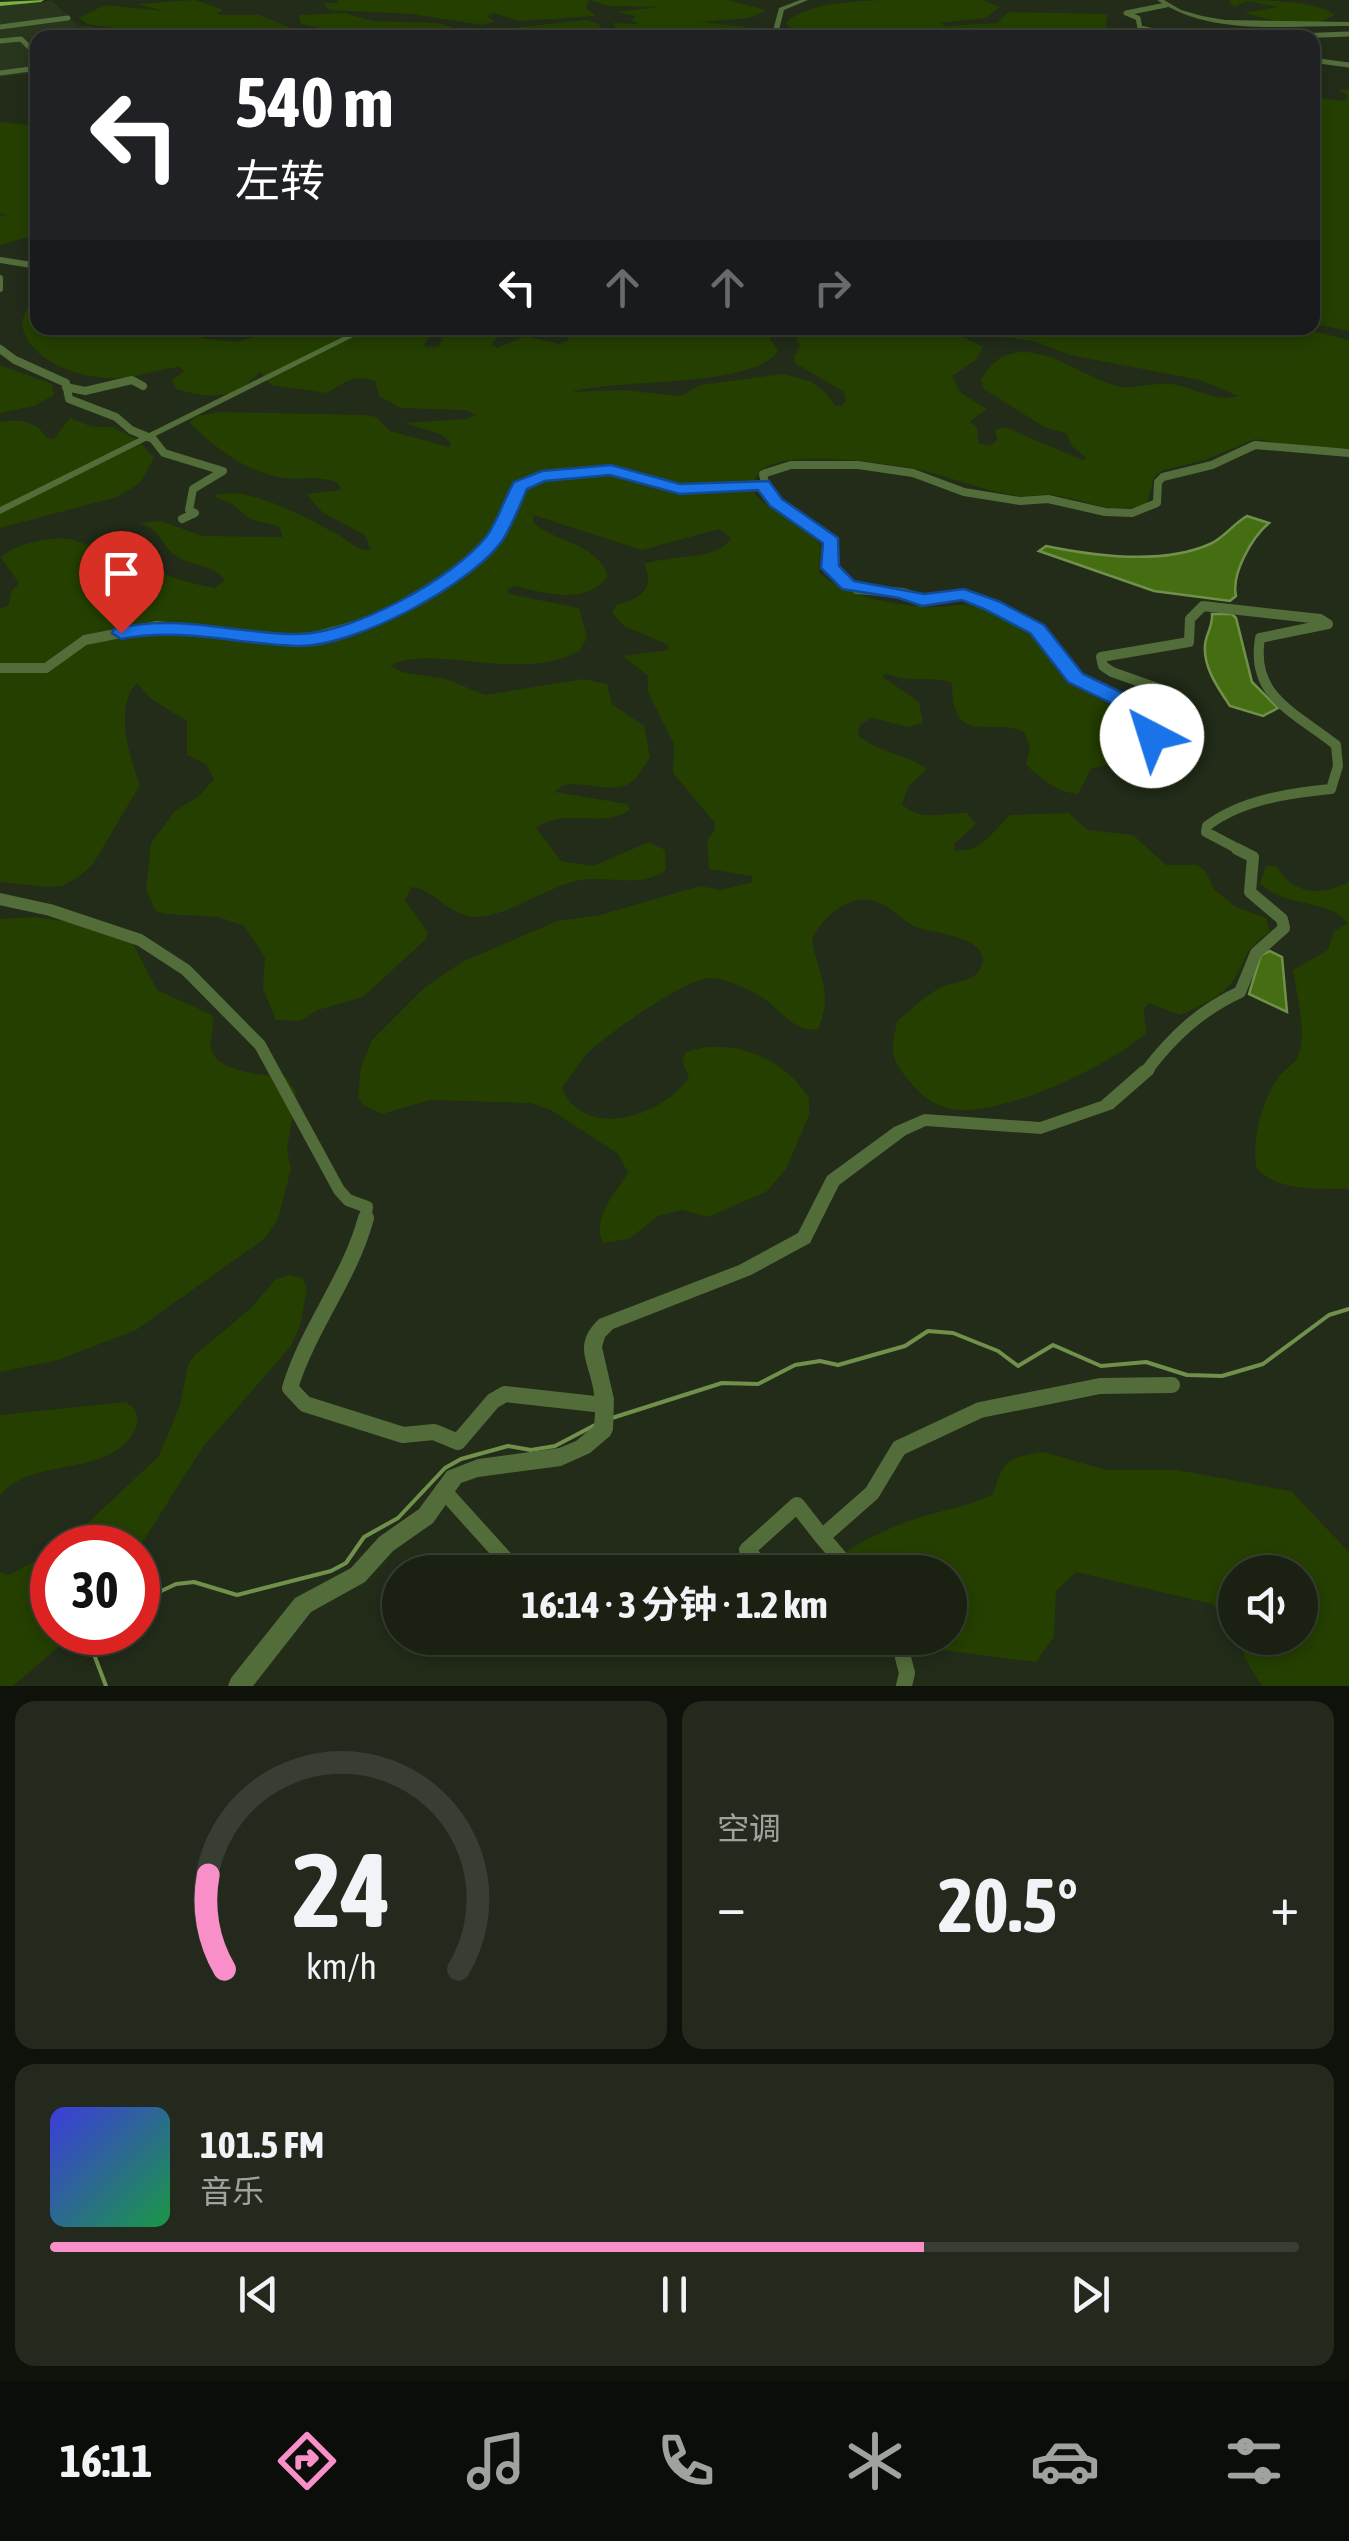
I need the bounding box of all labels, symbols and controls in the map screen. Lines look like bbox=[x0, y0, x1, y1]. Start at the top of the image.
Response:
text: 540 m bbox=[235, 62, 394, 142]
icon: left bbox=[70, 70, 200, 200]
text: 左转 bbox=[235, 155, 325, 207]
icon: left bbox=[490, 260, 545, 315]
icon: ahead bbox=[595, 260, 650, 315]
icon: ahead bbox=[700, 260, 755, 315]
icon: right bbox=[805, 260, 860, 315]
pin bbox=[79, 531, 164, 634]
icon: arrive bbox=[94, 546, 149, 601]
position arrow bbox=[1100, 684, 1204, 788]
speed limit sign: 30 bbox=[30, 1525, 160, 1655]
map controls bbox=[1218, 1555, 1318, 1655]
button: sound bbox=[1218, 1555, 1318, 1655]
text: 16:14 · 3 分钟 · 1.2 km bbox=[521, 1583, 828, 1626]
text: 空调 bbox=[717, 1810, 781, 1847]
text: 24 bbox=[292, 1830, 390, 1949]
text: 20.5° bbox=[938, 1862, 1078, 1948]
text: − bbox=[717, 1874, 746, 1937]
text: + bbox=[1270, 1874, 1299, 1937]
text: km/h bbox=[306, 1946, 376, 1987]
text: 101.5 FM bbox=[200, 2123, 324, 2166]
text: 音乐 bbox=[200, 2173, 264, 2210]
icon: previous bbox=[231, 2267, 286, 2322]
icon: pause bbox=[647, 2267, 702, 2322]
icon: next bbox=[1063, 2267, 1118, 2322]
icon: directions bbox=[272, 2426, 342, 2496]
icon: music bbox=[461, 2426, 531, 2496]
icon: phone bbox=[651, 2426, 721, 2496]
icon: climate bbox=[840, 2426, 910, 2496]
icon: car bbox=[1030, 2426, 1100, 2496]
icon: filters bbox=[1219, 2426, 1289, 2496]
text: 16:11 bbox=[60, 2435, 152, 2487]

